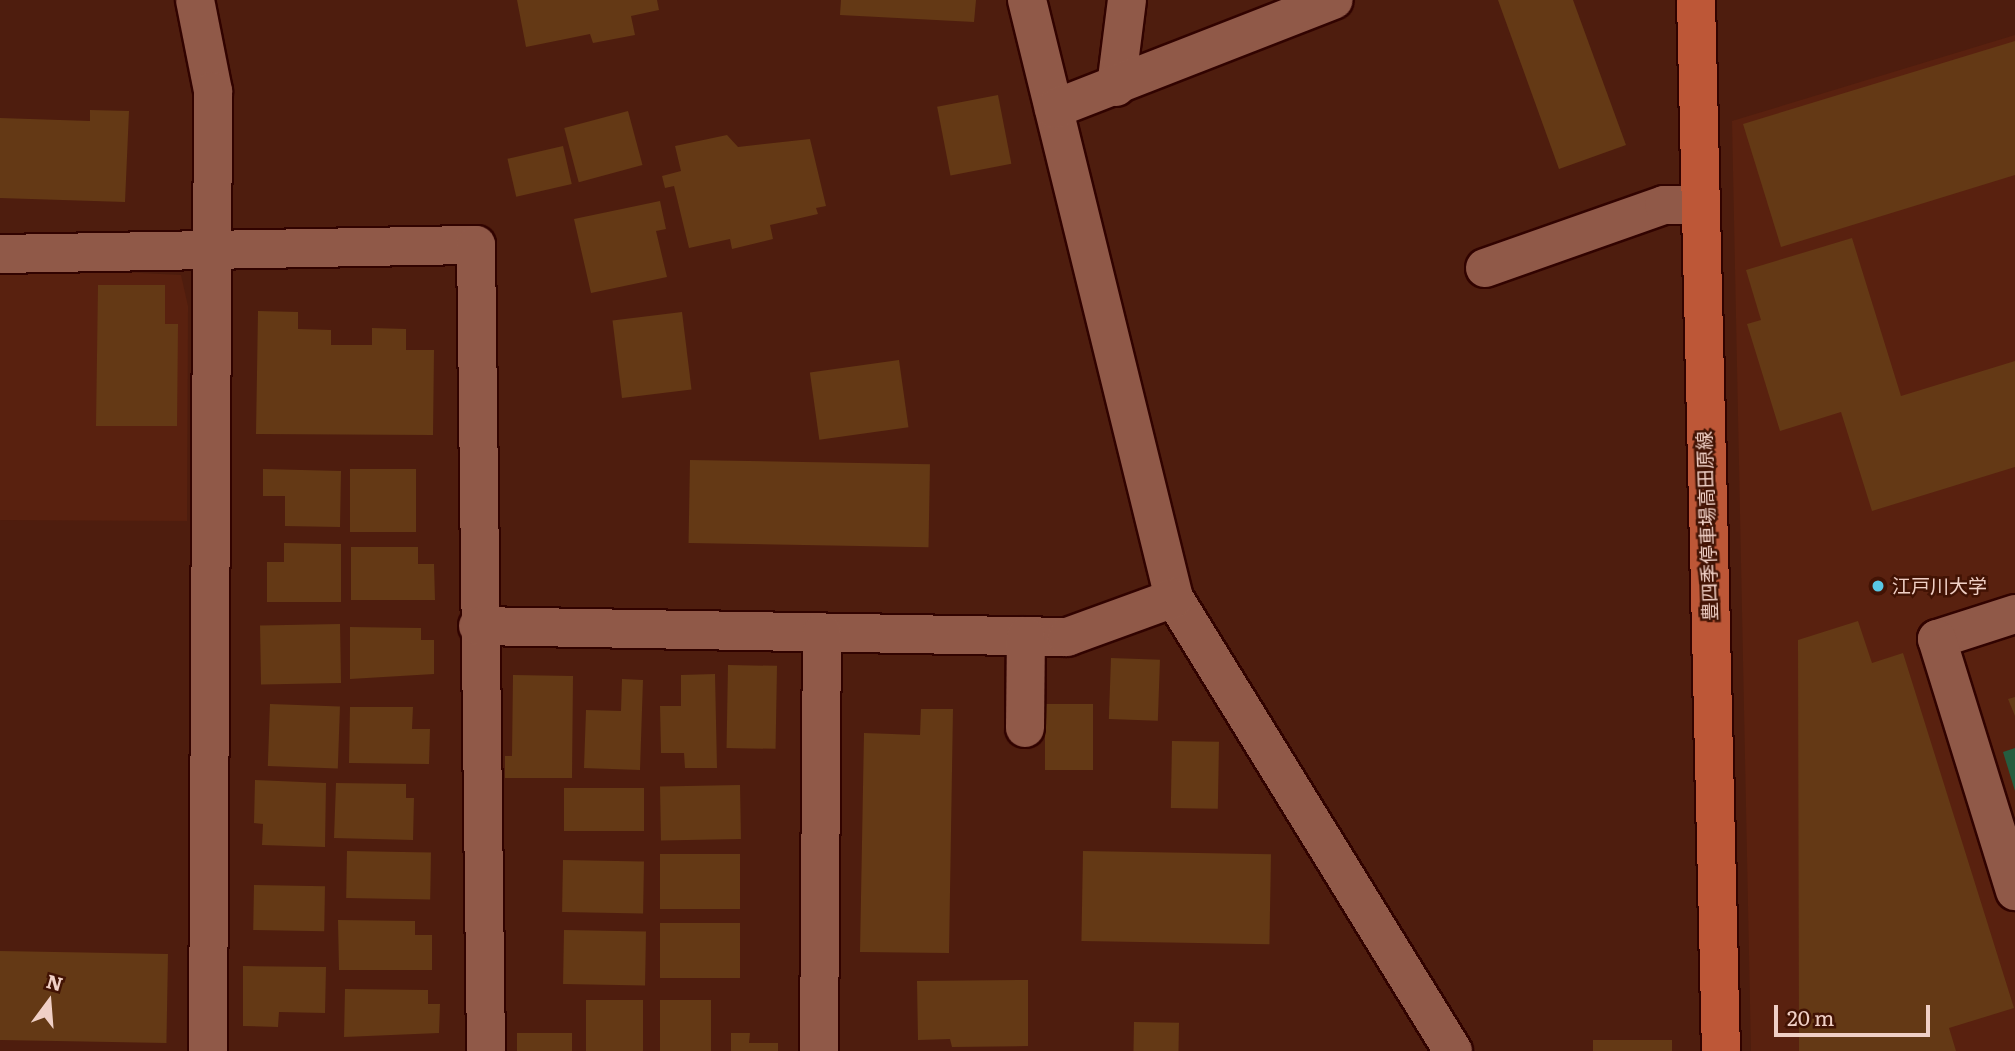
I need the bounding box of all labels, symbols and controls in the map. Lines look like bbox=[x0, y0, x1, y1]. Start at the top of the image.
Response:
street label: 豊四季停車場高田原線 bbox=[1692, 431, 1722, 621]
place label: 江戸川大学 bbox=[1892, 575, 1987, 597]
marker: 江戸川大学 bbox=[1870, 578, 1886, 594]
text: N bbox=[43, 966, 66, 997]
north arrow bbox=[14, 967, 84, 1037]
scale bar bbox=[1777, 992, 1933, 1036]
text: 20 m bbox=[1787, 1001, 1834, 1032]

